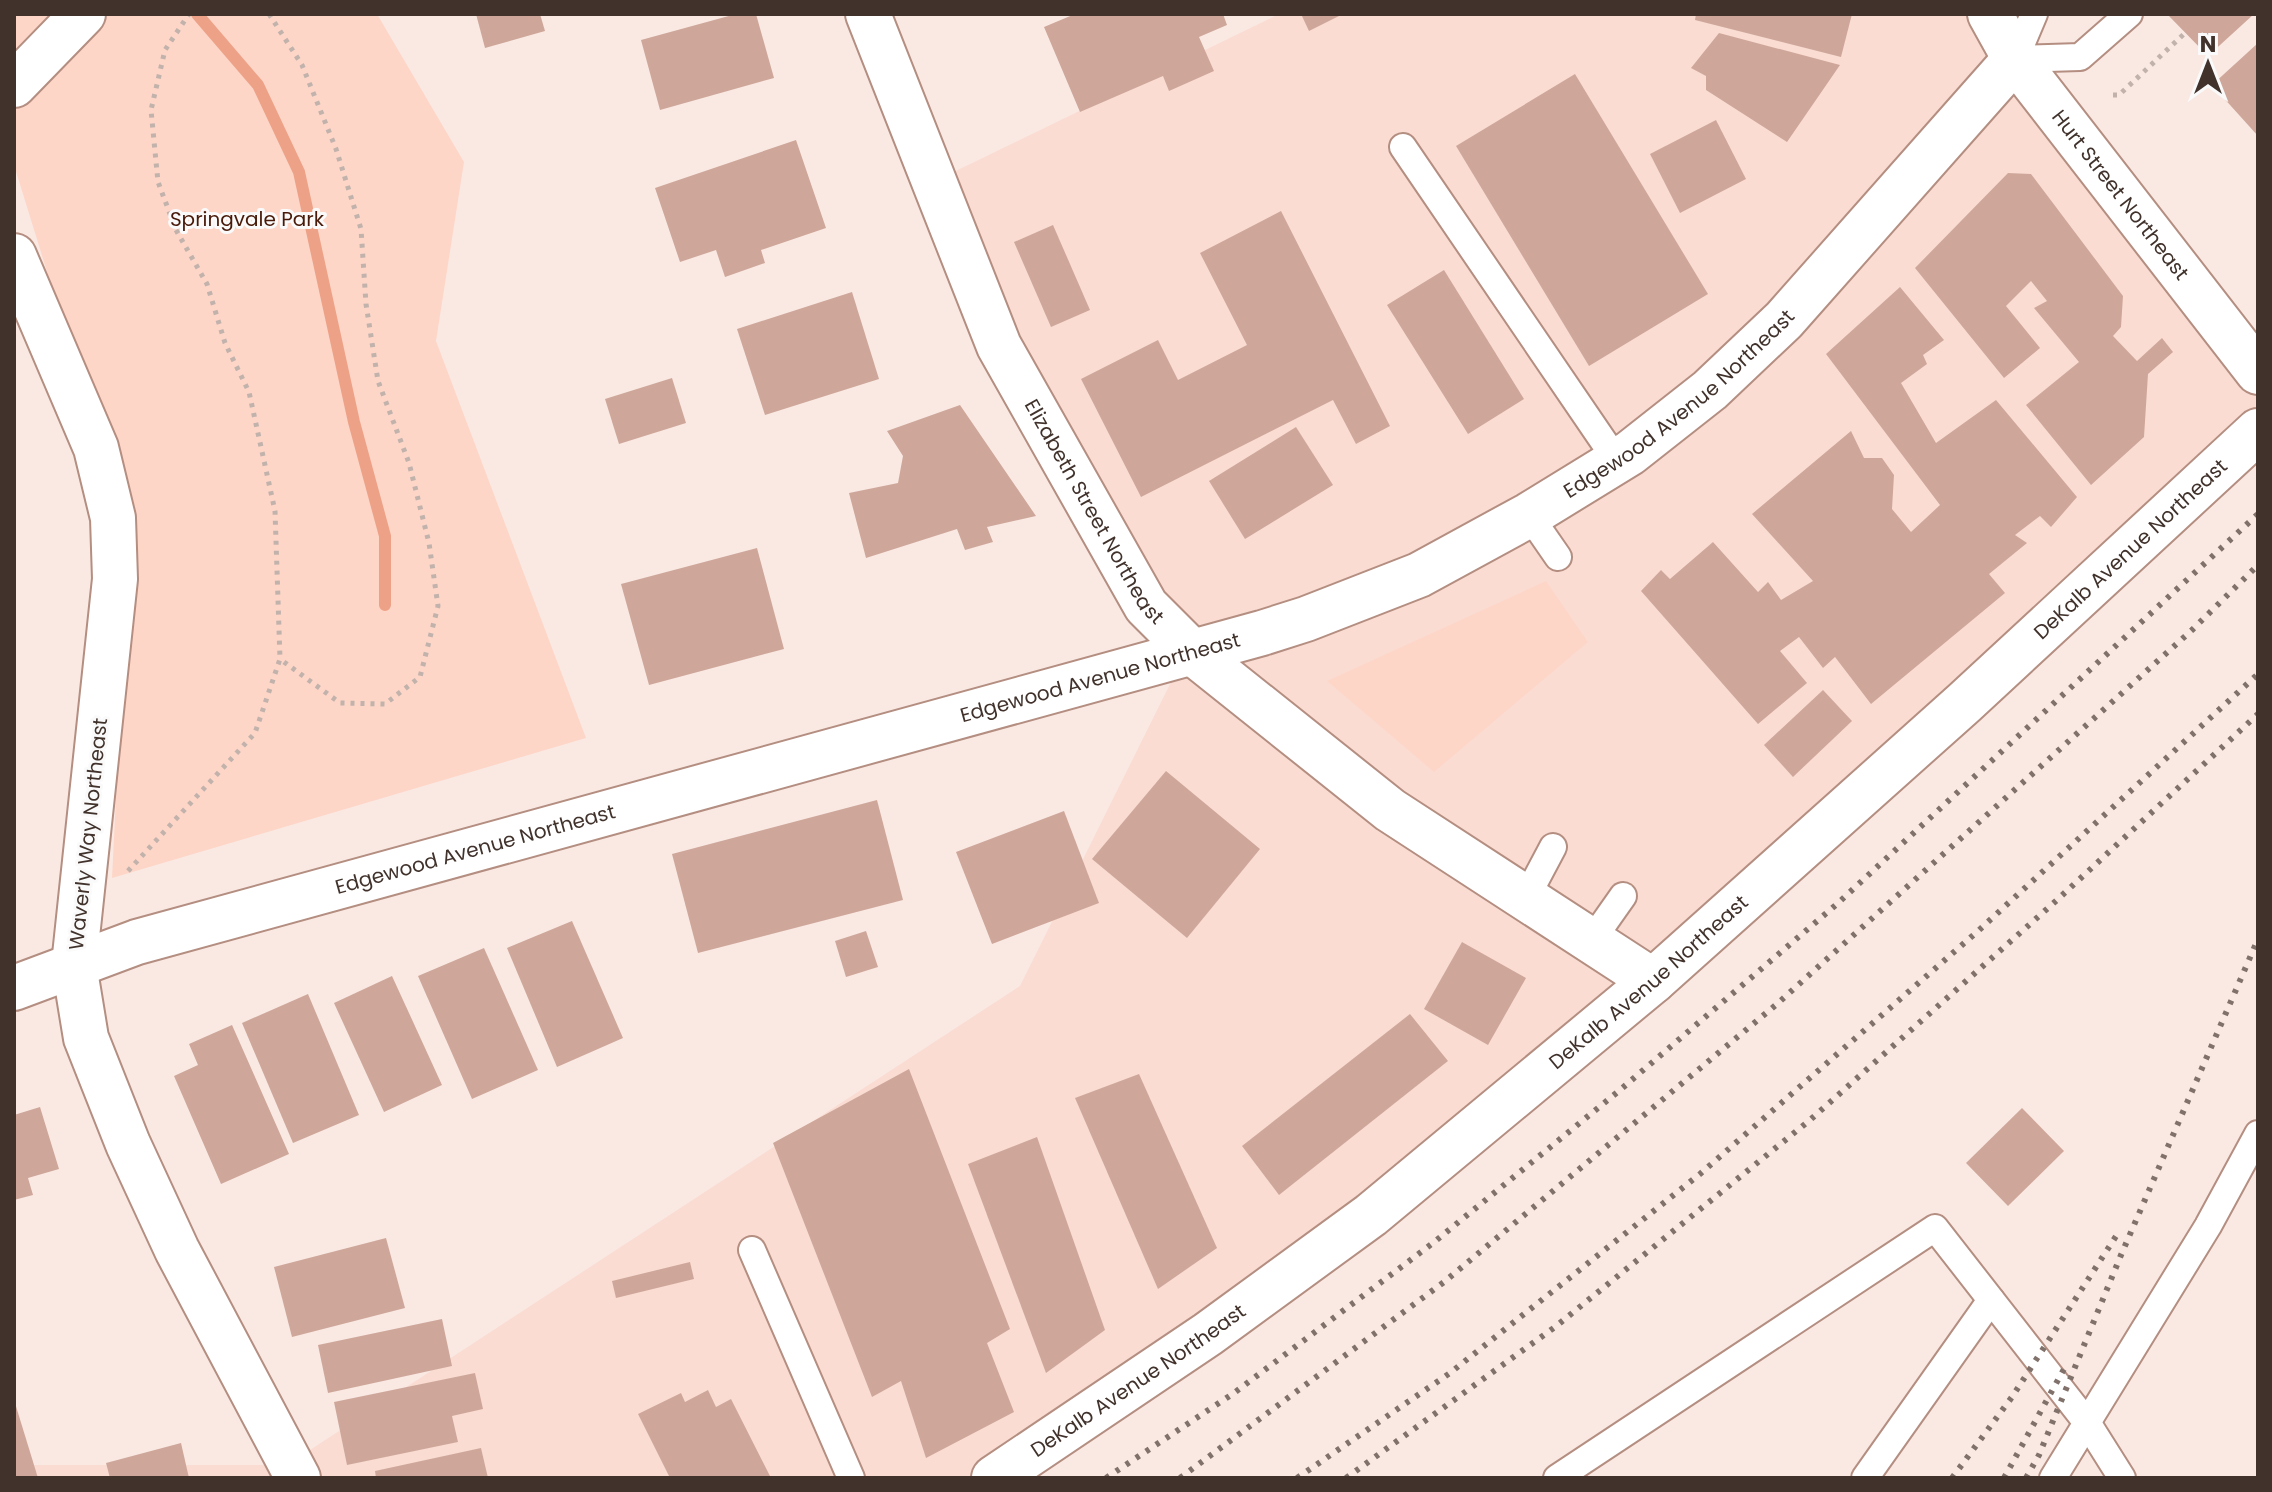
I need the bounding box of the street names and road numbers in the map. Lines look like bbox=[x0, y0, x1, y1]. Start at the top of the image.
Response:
street label: Hurt Street Northeast bbox=[2045, 104, 2196, 286]
street label: Edgewood Avenue Northeast bbox=[1558, 303, 1801, 505]
street label: Elizabeth Street Northeast bbox=[1018, 394, 1170, 630]
street label: DeKalb Avenue Northeast bbox=[2027, 452, 2233, 646]
street label: Edgewood Avenue Northeast bbox=[957, 626, 1243, 729]
street label: Waverly Way Northeast bbox=[62, 717, 114, 951]
street label: Edgewood Avenue Northeast bbox=[332, 797, 618, 901]
street label: DeKalb Avenue Northeast bbox=[1543, 889, 1754, 1076]
street label: DeKalb Avenue Northeast bbox=[1025, 1297, 1251, 1464]

